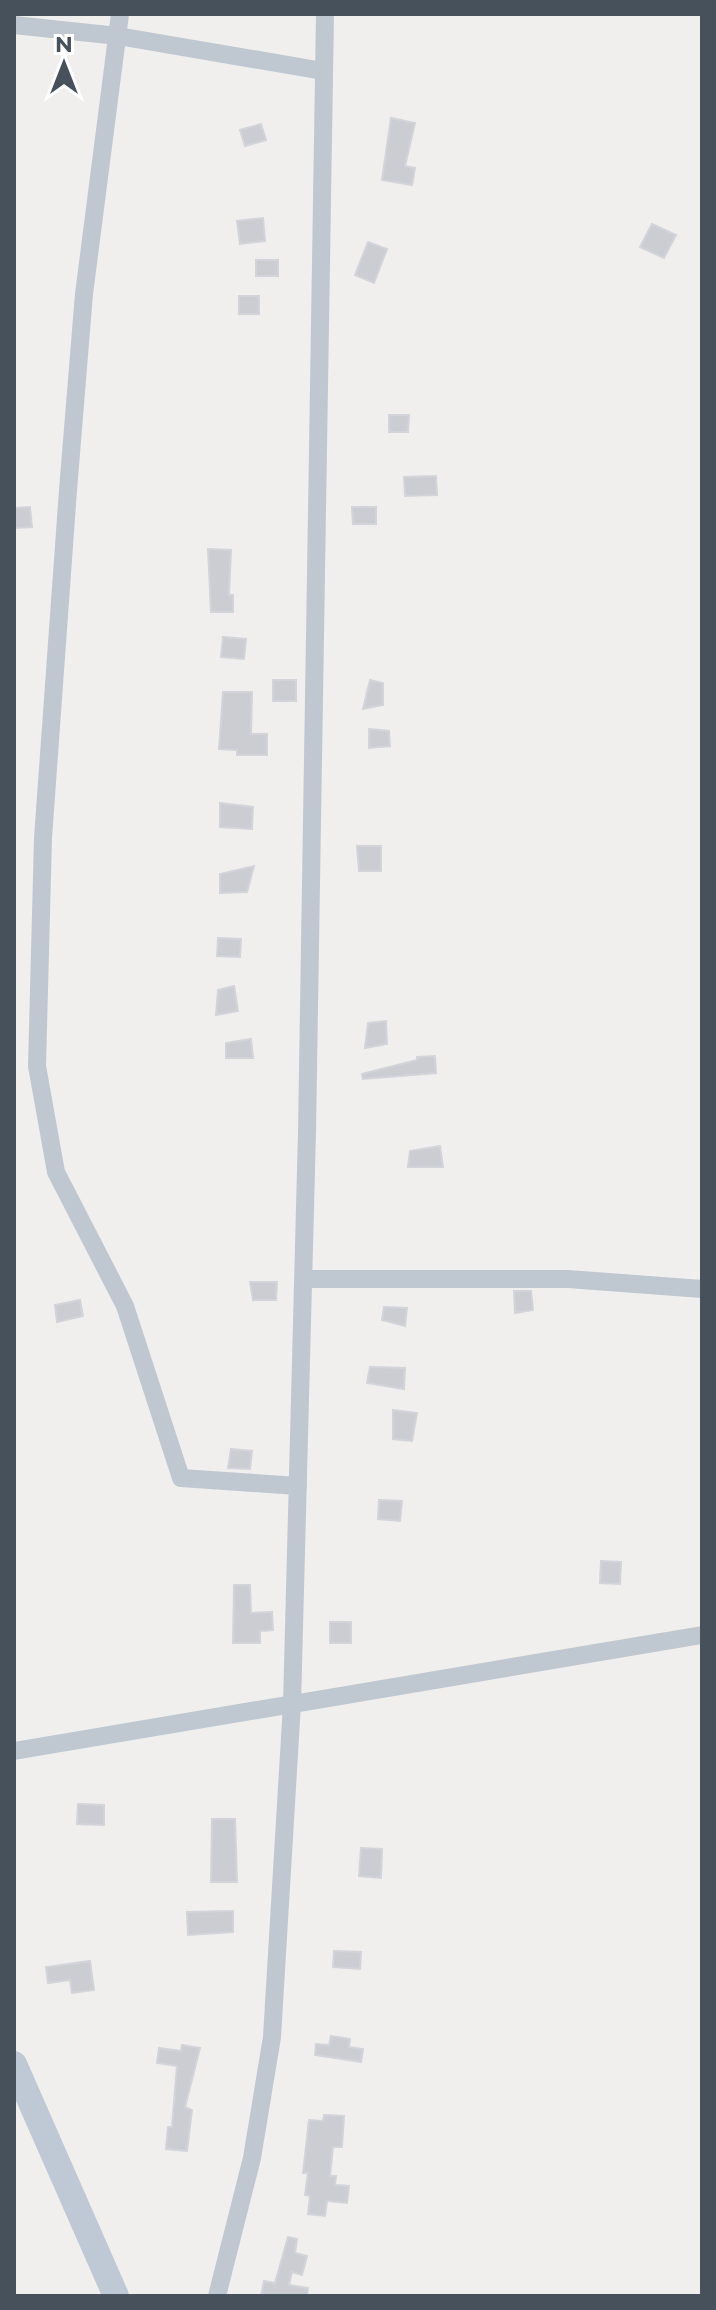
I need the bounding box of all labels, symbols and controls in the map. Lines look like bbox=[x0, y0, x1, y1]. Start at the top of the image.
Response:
north arrow bbox=[24, 24, 104, 104]
text: N bbox=[55, 31, 73, 58]

